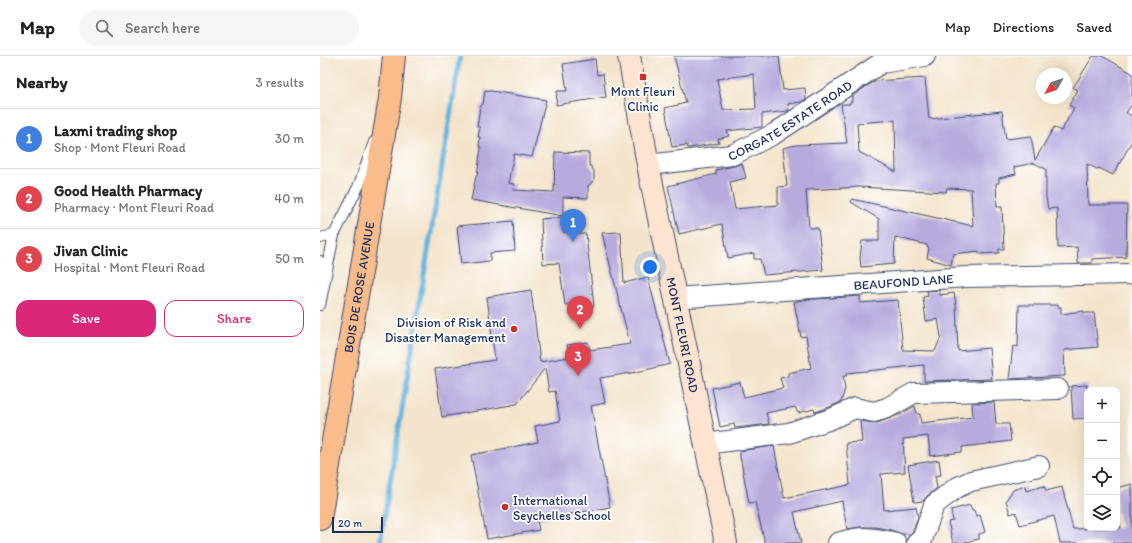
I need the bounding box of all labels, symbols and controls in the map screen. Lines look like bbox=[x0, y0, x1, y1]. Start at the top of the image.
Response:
search box bbox=[79, 10, 359, 46]
text: Map bbox=[20, 16, 55, 39]
icon: search bbox=[93, 17, 115, 39]
text: Search here bbox=[125, 19, 200, 37]
text: Map bbox=[945, 19, 971, 36]
text: Directions bbox=[993, 19, 1054, 36]
text: Saved bbox=[1076, 19, 1112, 36]
north arrow bbox=[1036, 68, 1072, 104]
text: Nearby bbox=[16, 72, 68, 92]
marker: Mont Fleuri Clinic bbox=[638, 72, 648, 82]
text: 3 results bbox=[255, 75, 304, 90]
street label: CORGATE ESTATE ROAD bbox=[725, 77, 855, 164]
place label: Mont Fleuri Clinic bbox=[611, 84, 675, 114]
text: Laxmi trading shop bbox=[54, 122, 177, 140]
text: 1 bbox=[26, 131, 32, 146]
text: 30 m bbox=[275, 131, 304, 146]
text: Shop · Mont Fleuri Road bbox=[54, 140, 186, 155]
text: Good Health Pharmacy bbox=[54, 182, 202, 200]
text: 2 bbox=[26, 191, 32, 206]
text: 40 m bbox=[274, 191, 304, 206]
text: Pharmacy · Mont Fleuri Road bbox=[54, 200, 214, 215]
pin: 1 bbox=[560, 209, 586, 242]
street label: BOIS DE ROSE AVENUE bbox=[341, 221, 377, 354]
text: Jivan Clinic bbox=[54, 242, 128, 260]
text: 3 bbox=[25, 251, 33, 266]
text: 50 m bbox=[275, 251, 304, 266]
your location bbox=[640, 257, 660, 277]
text: Hospital · Mont Fleuri Road bbox=[54, 260, 205, 275]
street label: BEAUFOND LANE bbox=[853, 271, 954, 293]
street label: MONT FLEURI ROAD bbox=[663, 276, 702, 394]
pin: 2 bbox=[567, 296, 593, 329]
button: Save bbox=[16, 300, 156, 337]
button: Share bbox=[164, 300, 304, 337]
place label: Division of Risk and Disaster Management bbox=[385, 315, 506, 345]
marker: Division of Risk and Disaster Management bbox=[509, 324, 519, 334]
pin: 3 bbox=[565, 343, 591, 376]
map controls bbox=[1084, 387, 1120, 531]
button: + bbox=[1084, 387, 1120, 423]
button: − bbox=[1084, 423, 1120, 459]
button: locate bbox=[1084, 459, 1120, 495]
place label: International Seychelles School bbox=[513, 493, 611, 523]
button: layers bbox=[1084, 495, 1120, 531]
marker: International Seychelles School bbox=[500, 502, 510, 512]
scale bar bbox=[332, 515, 383, 534]
text: 20 m bbox=[338, 517, 362, 530]

